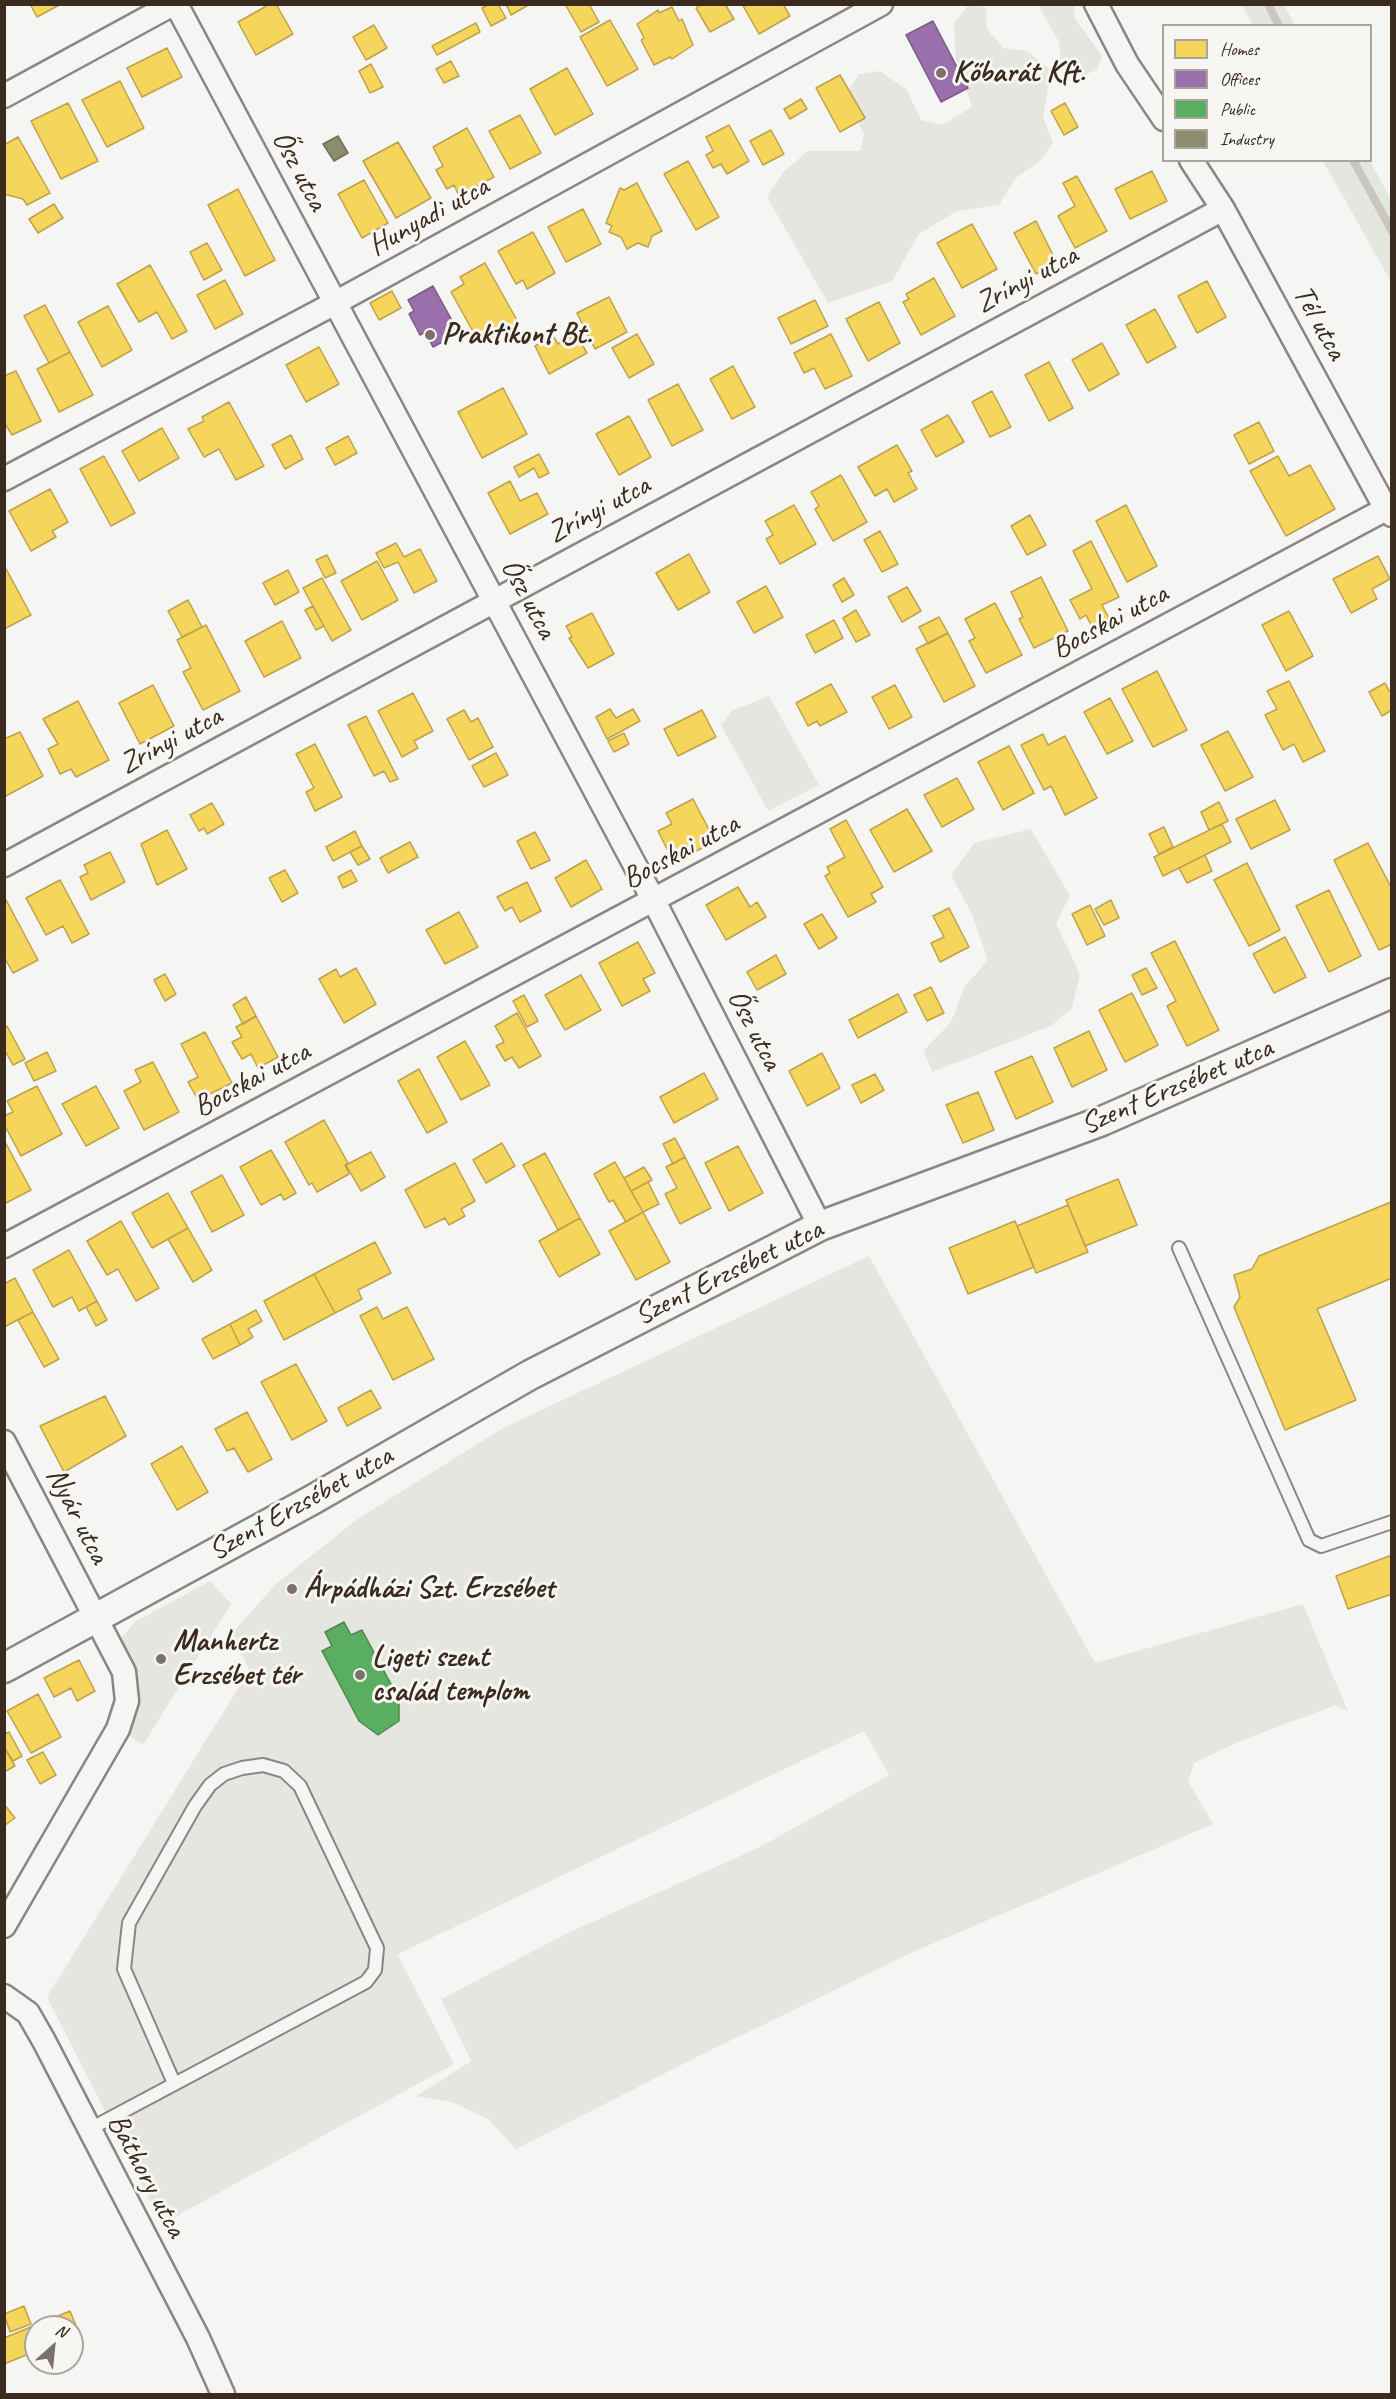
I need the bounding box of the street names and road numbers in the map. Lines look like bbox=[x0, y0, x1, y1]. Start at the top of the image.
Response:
street label: Ősz utca bbox=[263, 125, 335, 217]
street label: Hunyadi utca bbox=[363, 169, 495, 265]
street label: Zrínyi utca bbox=[970, 238, 1084, 322]
street label: Tél utca bbox=[1284, 280, 1354, 366]
street label: Zrínyi utca bbox=[542, 468, 656, 552]
street label: Ősz utca bbox=[492, 553, 564, 645]
street label: Bocskai utca bbox=[1046, 576, 1174, 668]
street label: Zrínyi utca bbox=[114, 699, 228, 783]
street label: Bocskai utca bbox=[617, 806, 745, 898]
street label: Ősz utca bbox=[719, 984, 789, 1076]
street label: Szent Erzsébet utca bbox=[1076, 1030, 1278, 1144]
street label: Bocskai utca bbox=[188, 1034, 316, 1126]
street label: Szent Erzsébet utca bbox=[629, 1212, 829, 1334]
street label: Szent Erzsébet utca bbox=[203, 1439, 399, 1569]
street label: Nyár utca bbox=[38, 1462, 116, 1570]
street label: Báthory utca bbox=[98, 2108, 194, 2244]

